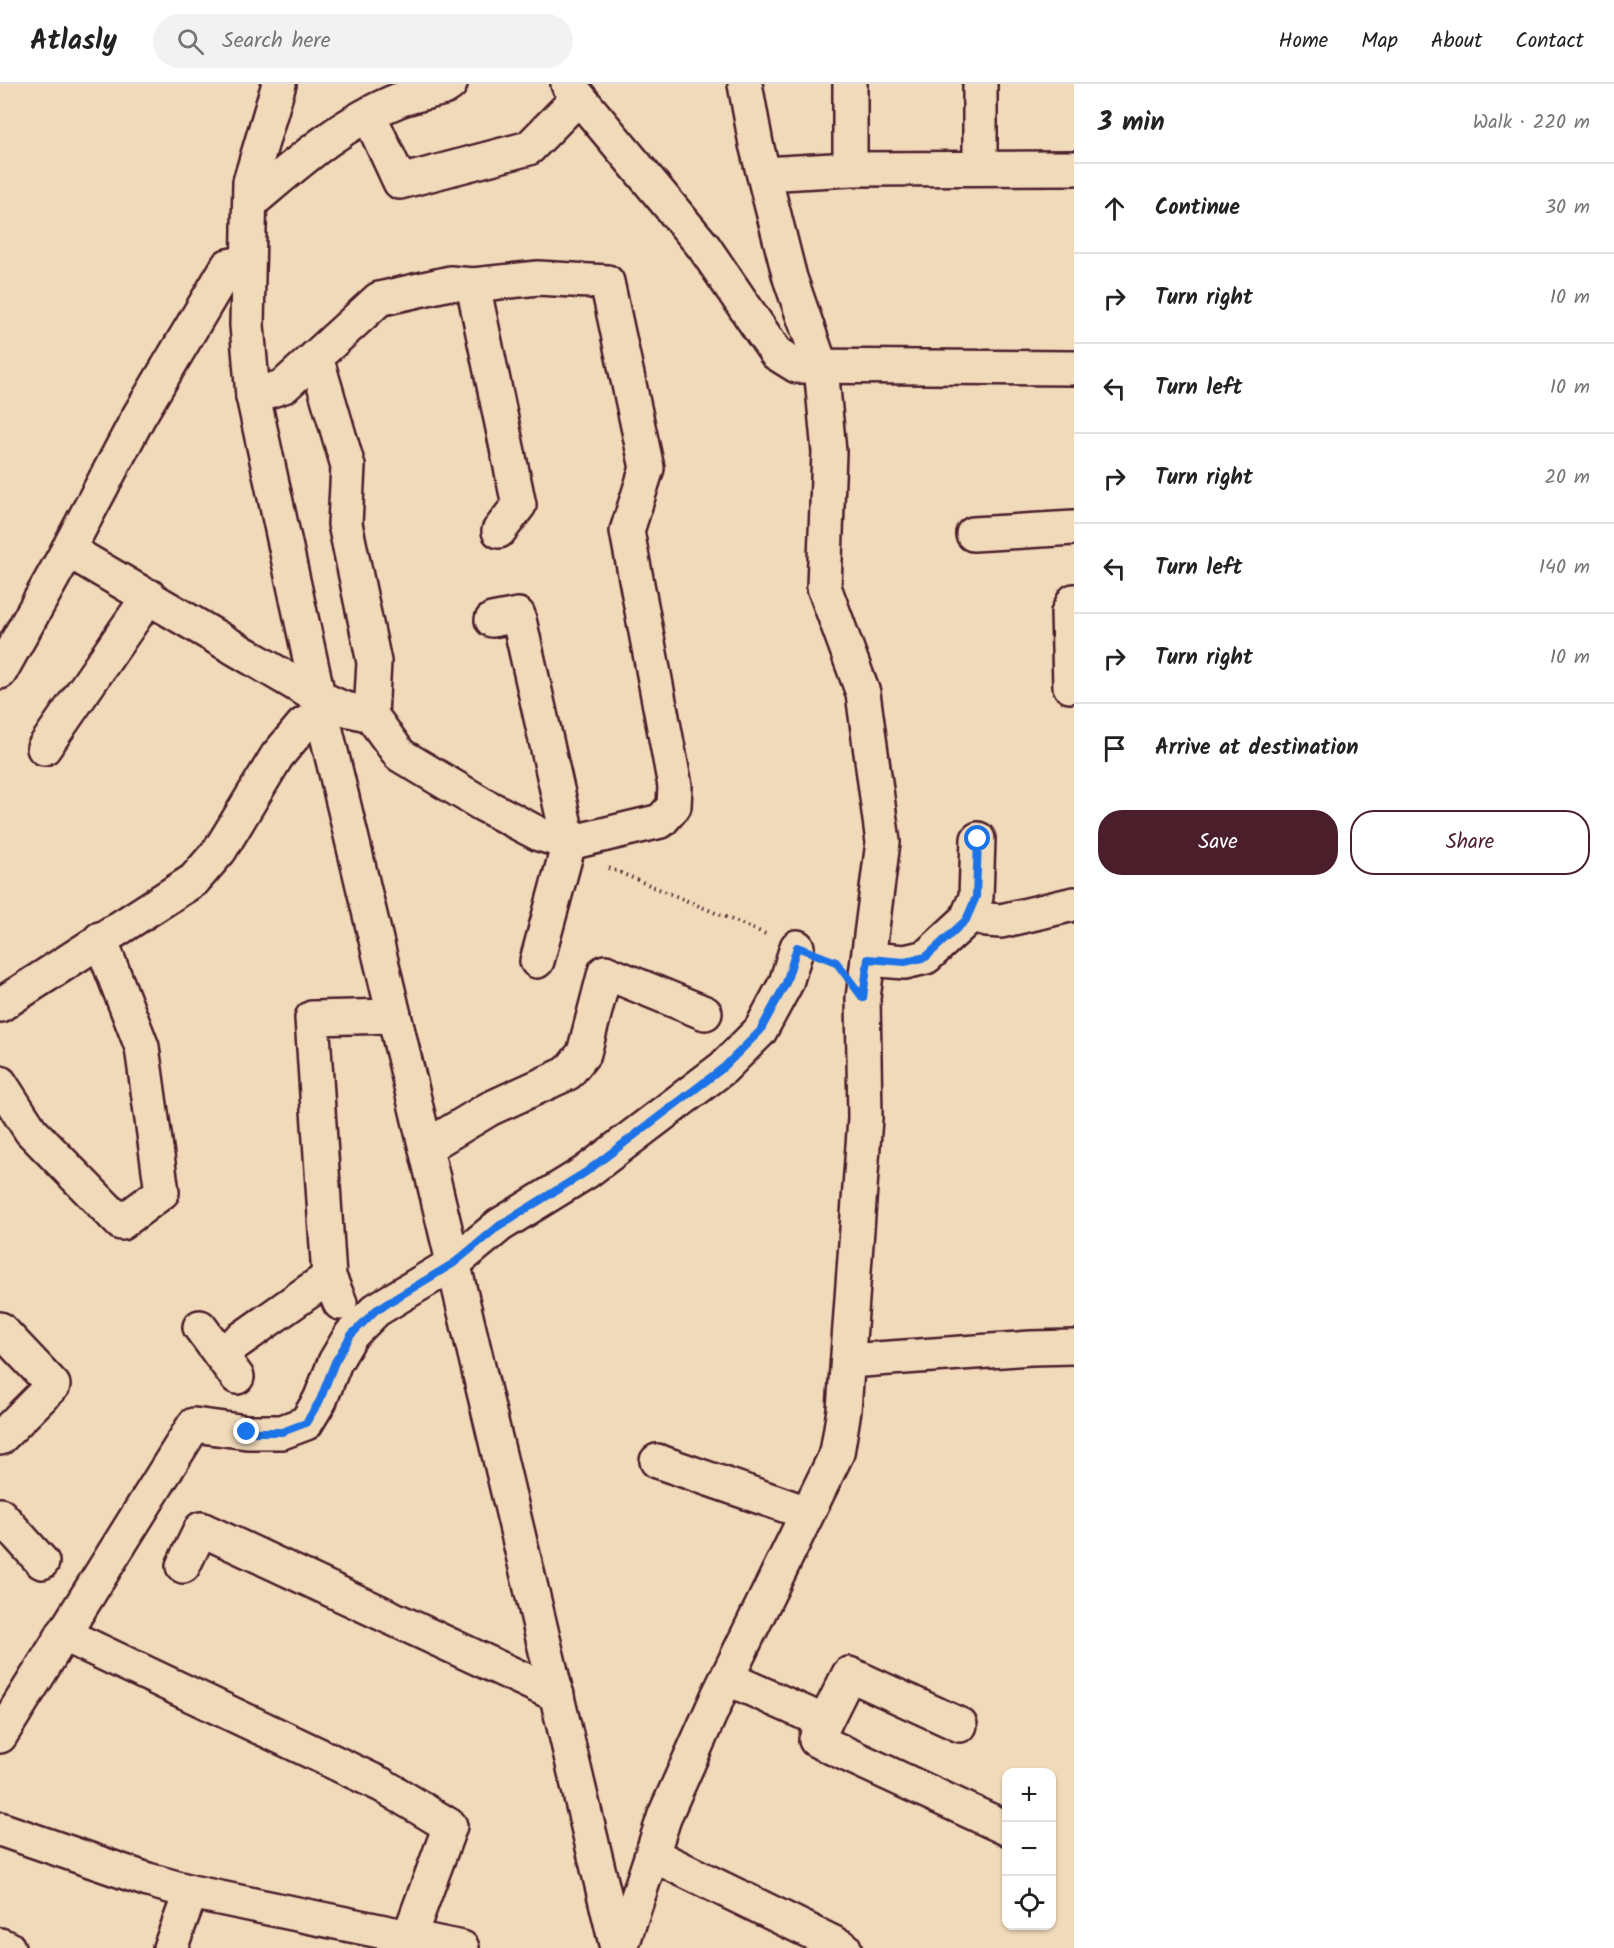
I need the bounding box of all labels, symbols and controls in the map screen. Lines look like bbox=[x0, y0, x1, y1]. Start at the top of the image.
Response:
search box bbox=[153, 14, 573, 68]
text: Atlasly bbox=[30, 19, 117, 64]
text: Search here bbox=[222, 24, 331, 59]
icon: search bbox=[174, 25, 207, 58]
text: Home bbox=[1279, 25, 1328, 58]
text: Map bbox=[1361, 25, 1398, 58]
text: About bbox=[1431, 25, 1482, 58]
text: Contact bbox=[1515, 25, 1584, 58]
text: 3 min bbox=[1098, 102, 1165, 144]
text: Walk · 220 m bbox=[1473, 107, 1590, 139]
text: Continue bbox=[1155, 191, 1240, 226]
icon: ahead bbox=[1098, 192, 1131, 225]
text: 30 m bbox=[1545, 192, 1590, 224]
text: Turn right bbox=[1155, 281, 1253, 316]
icon: right bbox=[1098, 282, 1131, 315]
text: 10 m bbox=[1550, 282, 1590, 314]
text: Turn left bbox=[1155, 371, 1242, 406]
icon: left bbox=[1098, 372, 1131, 405]
text: 10 m bbox=[1550, 372, 1590, 404]
text: Turn right bbox=[1155, 461, 1253, 496]
icon: right bbox=[1098, 462, 1131, 495]
text: 20 m bbox=[1544, 462, 1590, 494]
text: Turn left bbox=[1155, 551, 1242, 586]
icon: left bbox=[1098, 552, 1131, 585]
text: 140 m bbox=[1539, 552, 1590, 584]
text: Turn right bbox=[1155, 641, 1253, 676]
icon: right bbox=[1098, 642, 1131, 675]
text: 10 m bbox=[1550, 642, 1590, 674]
text: Arrive at destination bbox=[1155, 731, 1358, 766]
icon: arrive bbox=[1098, 732, 1131, 765]
button: Save bbox=[1098, 810, 1338, 875]
button: Share bbox=[1350, 810, 1590, 875]
route start bbox=[964, 825, 990, 851]
route end bbox=[233, 1418, 259, 1444]
map controls bbox=[1002, 1768, 1056, 1930]
button: + bbox=[1002, 1768, 1056, 1822]
button: − bbox=[1002, 1822, 1056, 1876]
button: locate bbox=[1002, 1876, 1056, 1930]

